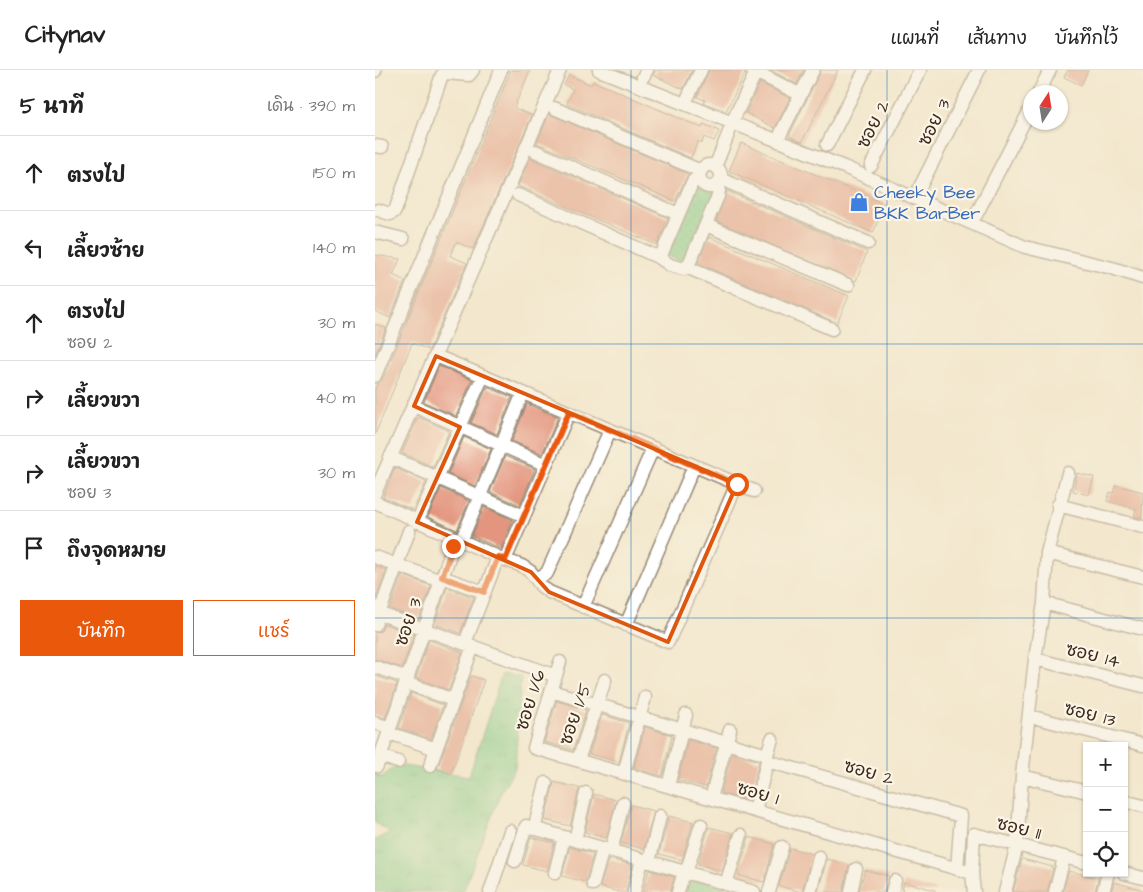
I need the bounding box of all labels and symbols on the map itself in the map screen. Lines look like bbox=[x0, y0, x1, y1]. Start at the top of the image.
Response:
north arrow bbox=[1023, 85, 1068, 130]
street label: ซอย 3 bbox=[912, 94, 957, 150]
street label: ซอย 2 bbox=[851, 95, 896, 153]
place label: Cheeky Bee BKK BarBer bbox=[874, 180, 980, 226]
shop icon: Cheeky Bee BKK BarBer bbox=[848, 191, 870, 213]
route start bbox=[726, 473, 749, 496]
route end bbox=[442, 535, 465, 558]
street label: ซอย 3 bbox=[389, 594, 428, 650]
street label: ซอย 14 bbox=[1063, 637, 1123, 674]
street label: ซอย 1/6 bbox=[509, 667, 552, 734]
street label: ซอย 1/5 bbox=[553, 680, 598, 748]
street label: ซอย 13 bbox=[1062, 696, 1118, 733]
street label: ซอย 2 bbox=[841, 753, 898, 792]
street label: ซอย 1 bbox=[734, 776, 782, 811]
street label: ซอย 11 bbox=[994, 811, 1044, 846]

